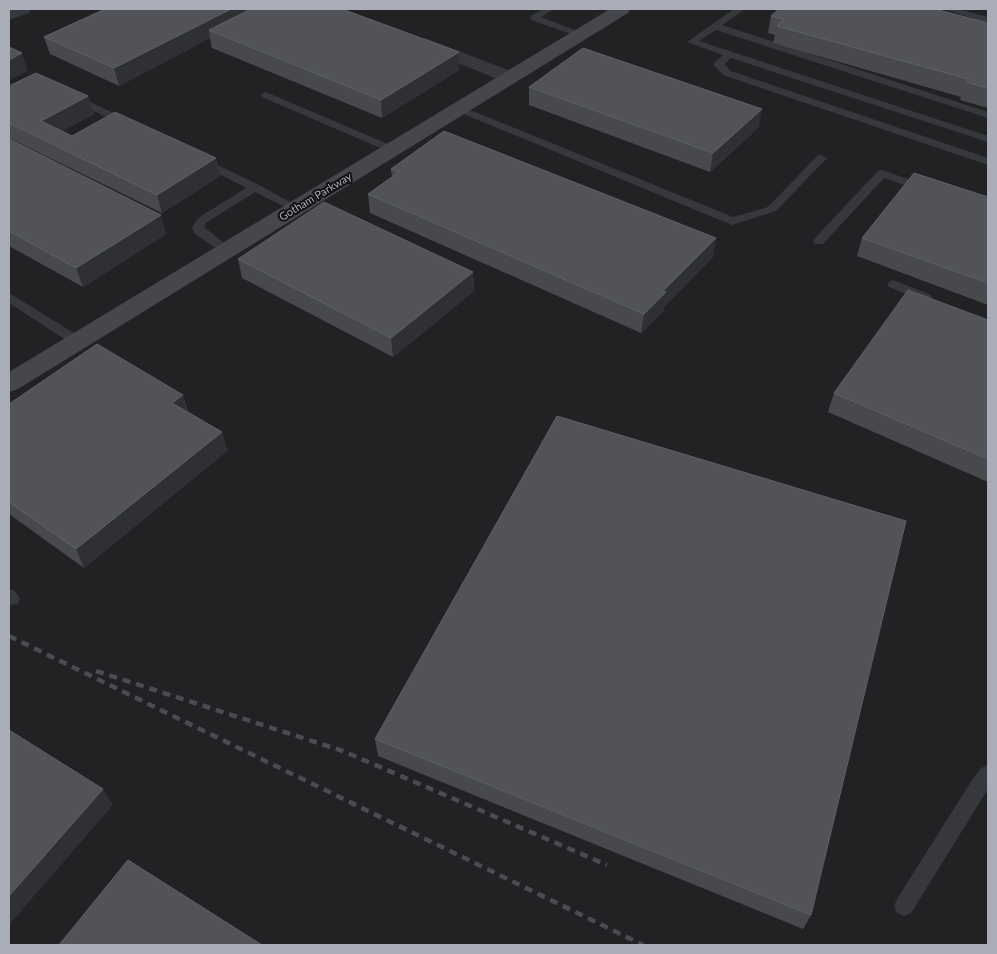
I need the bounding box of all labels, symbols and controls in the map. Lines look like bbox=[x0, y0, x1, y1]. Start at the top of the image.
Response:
street label: Gotham Parkway bbox=[276, 169, 354, 223]

